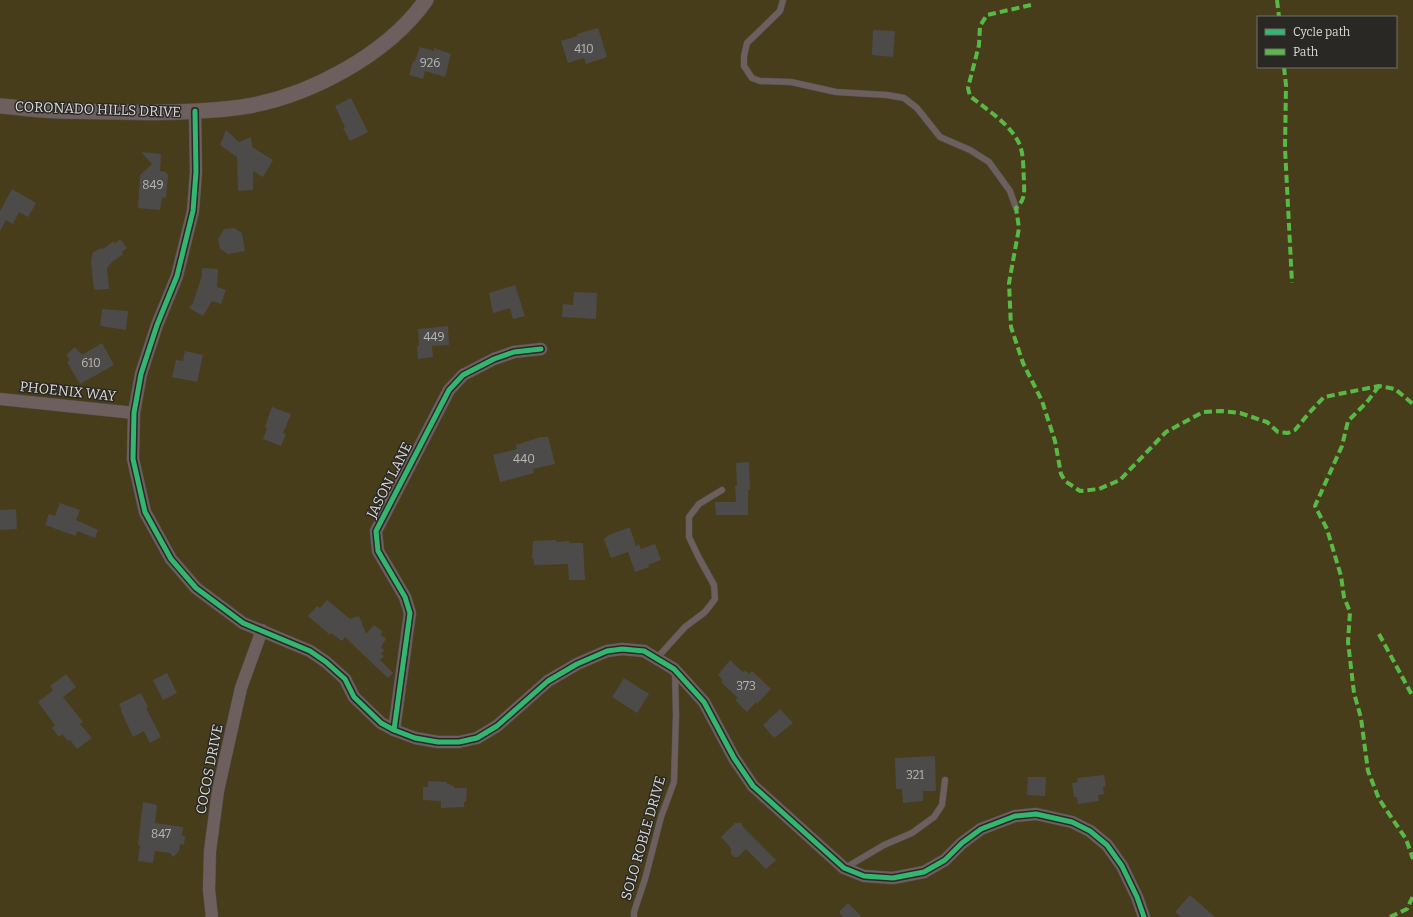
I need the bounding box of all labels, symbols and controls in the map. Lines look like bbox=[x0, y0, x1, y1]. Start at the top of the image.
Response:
legend bbox=[1257, 16, 1397, 68]
text: Cycle path bbox=[1293, 25, 1351, 39]
house number: 410 bbox=[574, 42, 594, 56]
text: Path bbox=[1293, 45, 1319, 59]
house number: 926 bbox=[420, 56, 440, 70]
street label: CORONADO HILLS DRIVE bbox=[15, 98, 181, 121]
house number: 849 bbox=[142, 178, 164, 192]
house number: 449 bbox=[423, 330, 445, 344]
house number: 610 bbox=[81, 356, 101, 370]
street label: PHOENIX WAY bbox=[19, 378, 117, 405]
street label: JASON LANE bbox=[363, 439, 416, 522]
house number: 440 bbox=[513, 452, 535, 466]
house number: 373 bbox=[736, 679, 756, 693]
street label: COCOS DRIVE bbox=[192, 723, 227, 815]
house number: 321 bbox=[906, 768, 924, 782]
street label: SOLO ROBLE DRIVE bbox=[618, 774, 669, 902]
house number: 847 bbox=[151, 827, 171, 841]

